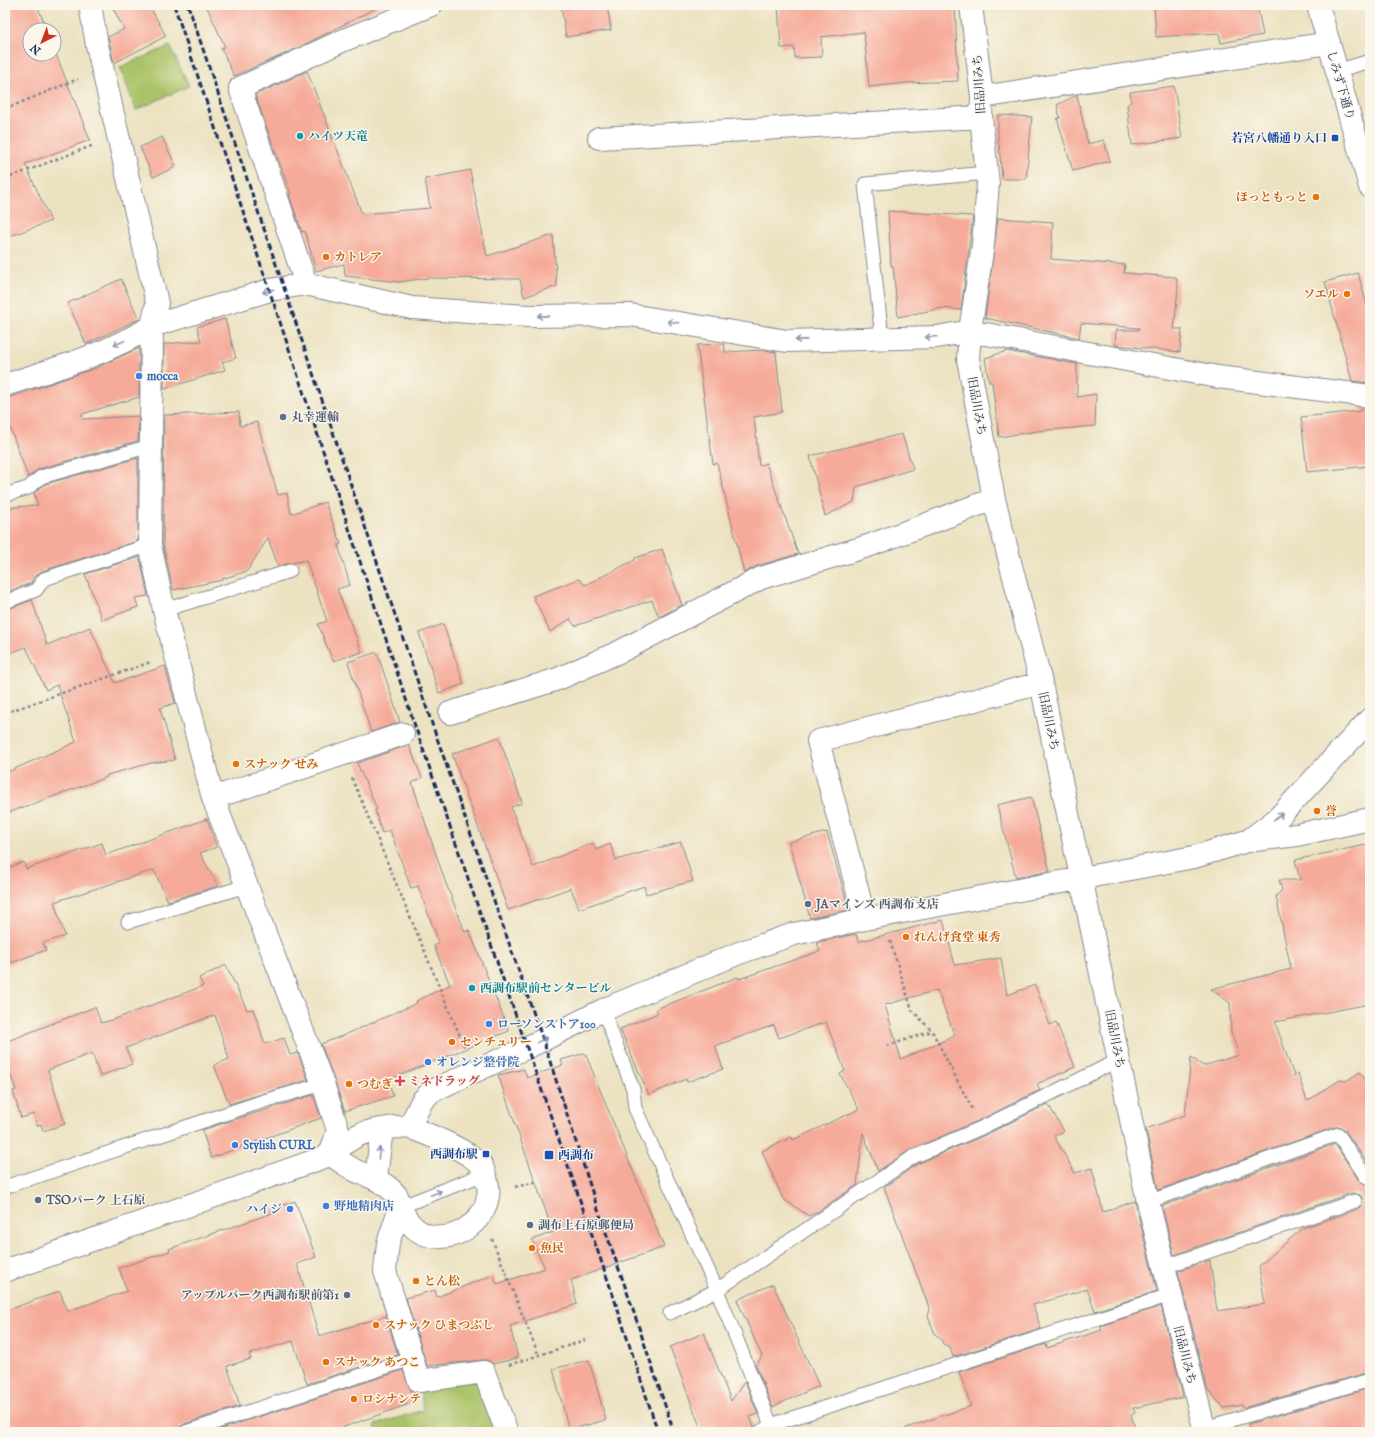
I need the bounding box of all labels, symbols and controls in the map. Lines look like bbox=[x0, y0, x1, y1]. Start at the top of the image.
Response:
north arrow bbox=[22, 22, 62, 62]
text: N bbox=[27, 40, 45, 58]
street label: しみず下通り bbox=[1323, 48, 1358, 122]
street label: 旧品川みち bbox=[970, 54, 989, 114]
place label: ハイツ天竜 bbox=[308, 129, 368, 144]
marker: ハイツ天竜 bbox=[295, 131, 305, 141]
place label: 若宮八幡通り入口 bbox=[1231, 131, 1327, 146]
marker: 若宮八幡通り入口 bbox=[1330, 133, 1340, 143]
place label: ほっともっと bbox=[1236, 190, 1308, 205]
marker: ほっともっと bbox=[1311, 192, 1321, 202]
place label: カトレア bbox=[334, 250, 382, 265]
marker: カトレア bbox=[321, 252, 331, 262]
place label: ソエル bbox=[1303, 287, 1339, 302]
one-way arrow bbox=[261, 288, 274, 295]
marker: ソエル bbox=[1342, 289, 1352, 299]
one-way arrow bbox=[537, 312, 550, 320]
one-way arrow bbox=[667, 318, 680, 326]
one-way arrow bbox=[925, 333, 938, 341]
one-way arrow bbox=[795, 336, 808, 344]
one-way arrow bbox=[114, 340, 126, 348]
place label: mocca bbox=[147, 369, 179, 384]
marker: mocca bbox=[134, 371, 144, 381]
street label: 旧品川みち bbox=[964, 375, 989, 437]
place label: 丸幸運輸 bbox=[291, 410, 340, 425]
marker: 丸幸運輸 bbox=[278, 412, 288, 422]
street label: 旧品川みち bbox=[1035, 690, 1062, 752]
place label: スナック せみ bbox=[244, 757, 318, 772]
marker: スナック せみ bbox=[231, 759, 241, 769]
place label: 誉 bbox=[1325, 804, 1337, 819]
marker: 誉 bbox=[1312, 806, 1322, 816]
one-way arrow bbox=[1273, 813, 1283, 822]
place label: JAマインズ 西調布支店 bbox=[814, 897, 939, 913]
marker: JAマインズ 西調布支店 bbox=[803, 899, 813, 909]
place label: れんげ食堂 東秀 bbox=[914, 930, 1001, 945]
marker: れんげ食堂 東秀 bbox=[901, 932, 911, 942]
place label: 西調布駅前センタービル bbox=[480, 981, 612, 996]
marker: 西調布駅前センタービル bbox=[467, 983, 477, 993]
street label: 旧品川みち bbox=[1101, 1008, 1128, 1070]
place label: ローソンストア100 bbox=[497, 1017, 596, 1032]
marker: ローソンストア100 bbox=[484, 1019, 494, 1029]
place label: センチュリー bbox=[460, 1035, 532, 1050]
one-way arrow bbox=[536, 1036, 548, 1043]
marker: センチュリー bbox=[447, 1037, 457, 1047]
place label: オレンジ整骨院 bbox=[436, 1055, 519, 1070]
marker: オレンジ整骨院 bbox=[423, 1057, 433, 1067]
place label: ミネドラッグ bbox=[408, 1074, 480, 1089]
marker: ミネドラッグ bbox=[395, 1076, 405, 1086]
place label: つむぎ bbox=[357, 1077, 393, 1092]
marker: つむぎ bbox=[344, 1079, 354, 1089]
place label: Stylish CURL bbox=[243, 1138, 316, 1154]
marker: Stylish CURL bbox=[230, 1140, 240, 1150]
one-way arrow bbox=[375, 1147, 383, 1160]
place label: 西調布駅 bbox=[430, 1147, 478, 1162]
place label: 西調布 bbox=[558, 1148, 594, 1163]
marker: 西調布駅 bbox=[481, 1149, 491, 1159]
marker: 西調布 bbox=[543, 1149, 555, 1161]
one-way arrow bbox=[430, 1188, 442, 1196]
place label: TSOパーク 上石原 bbox=[45, 1193, 145, 1208]
marker: TSOパーク 上石原 bbox=[33, 1195, 43, 1205]
place label: 野地精肉店 bbox=[334, 1199, 394, 1214]
marker: 野地精肉店 bbox=[321, 1201, 331, 1211]
place label: ハイジ bbox=[246, 1202, 282, 1217]
marker: ハイジ bbox=[285, 1204, 295, 1214]
place label: 調布上石原郵便局 bbox=[538, 1218, 634, 1233]
marker: 調布上石原郵便局 bbox=[525, 1220, 535, 1230]
place label: 魚民 bbox=[540, 1241, 564, 1256]
marker: 魚民 bbox=[527, 1243, 537, 1253]
place label: とん松 bbox=[424, 1274, 460, 1289]
marker: とん松 bbox=[411, 1276, 421, 1286]
place label: アップルパーク西調布駅前第1 bbox=[181, 1288, 340, 1303]
marker: アップルパーク西調布駅前第1 bbox=[342, 1290, 352, 1300]
place label: スナック ひまつぶし bbox=[384, 1318, 494, 1333]
marker: スナック ひまつぶし bbox=[371, 1320, 381, 1330]
street label: 旧品川みち bbox=[1170, 1324, 1199, 1386]
place label: スナック あつこ bbox=[334, 1355, 420, 1370]
marker: スナック あつこ bbox=[321, 1357, 331, 1367]
place label: ロシナンテ bbox=[362, 1392, 421, 1407]
marker: ロシナンテ bbox=[349, 1394, 359, 1404]

